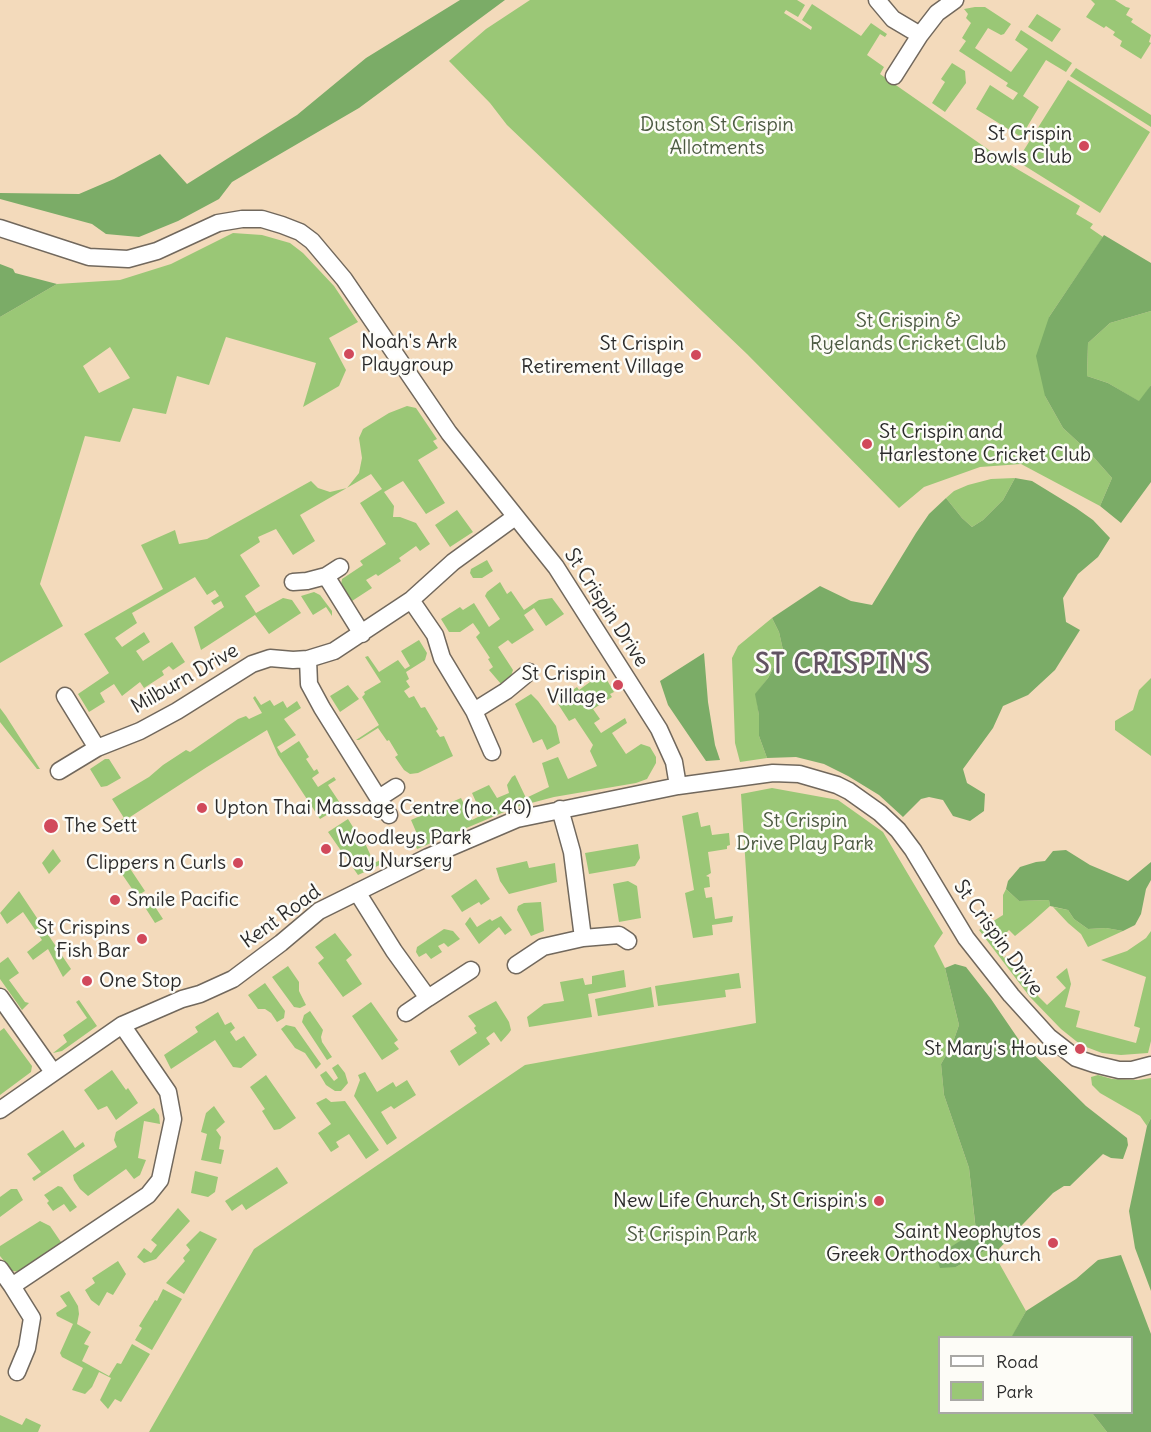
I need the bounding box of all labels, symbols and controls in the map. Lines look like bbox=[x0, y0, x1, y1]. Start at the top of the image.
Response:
park label: Duston St Crispin Allotments bbox=[640, 113, 794, 160]
place label: St Crispin Bowls Club bbox=[973, 122, 1072, 169]
marker: St Crispin Bowls Club bbox=[1077, 139, 1091, 153]
park label: St Crispin & Ryelands Cricket Club bbox=[810, 309, 1006, 356]
place label: Noah's Ark Playgroup bbox=[361, 330, 457, 377]
place label: St Crispin Retirement Village bbox=[521, 332, 684, 379]
marker: Noah's Ark Playgroup bbox=[342, 347, 356, 361]
marker: St Crispin Retirement Village bbox=[689, 348, 703, 362]
place label: St Crispin and Harlestone Cricket Club bbox=[879, 420, 1091, 467]
marker: St Crispin and Harlestone Cricket Club bbox=[860, 437, 874, 451]
street label: St Crispin Drive bbox=[559, 544, 653, 672]
street label: Milburn Drive bbox=[127, 639, 243, 719]
district label: ST CRISPIN'S bbox=[755, 650, 931, 682]
place label: St Crispin Village bbox=[521, 662, 606, 709]
marker: St Crispin Village bbox=[611, 678, 625, 692]
place label: Upton Thai Massage Centre (no. 40) bbox=[214, 796, 532, 820]
marker: Upton Thai Massage Centre (no. 40) bbox=[195, 801, 209, 815]
park label: St Crispin Drive Play Park bbox=[736, 809, 874, 856]
place label: The Sett bbox=[64, 814, 137, 838]
marker: The Sett bbox=[42, 817, 60, 835]
place label: Woodleys Park Day Nursery bbox=[338, 826, 472, 873]
marker: Woodleys Park Day Nursery bbox=[319, 842, 333, 856]
place label: Clippers n Curls bbox=[86, 851, 226, 875]
marker: Clippers n Curls bbox=[231, 856, 245, 870]
street label: St Crispin Drive bbox=[948, 876, 1048, 1000]
street label: Kent Road bbox=[237, 880, 325, 954]
place label: Smile Pacific bbox=[127, 888, 239, 912]
marker: Smile Pacific bbox=[108, 893, 122, 907]
place label: St Crispins Fish Bar bbox=[36, 916, 130, 963]
marker: St Crispins Fish Bar bbox=[135, 932, 149, 946]
place label: One Stop bbox=[99, 969, 182, 993]
marker: One Stop bbox=[80, 974, 94, 988]
place label: St Mary's House bbox=[924, 1037, 1068, 1061]
marker: St Mary's House bbox=[1073, 1042, 1087, 1056]
place label: New Life Church, St Crispin's bbox=[613, 1189, 867, 1213]
marker: New Life Church, St Crispin's bbox=[872, 1194, 886, 1208]
place label: Saint Neophytos Greek Orthodox Church bbox=[826, 1220, 1041, 1267]
park label: St Crispin Park bbox=[627, 1223, 757, 1247]
marker: Saint Neophytos Greek Orthodox Church bbox=[1046, 1236, 1060, 1250]
legend bbox=[938, 1336, 1133, 1414]
text: Road bbox=[996, 1350, 1038, 1373]
text: Park bbox=[996, 1380, 1033, 1403]

